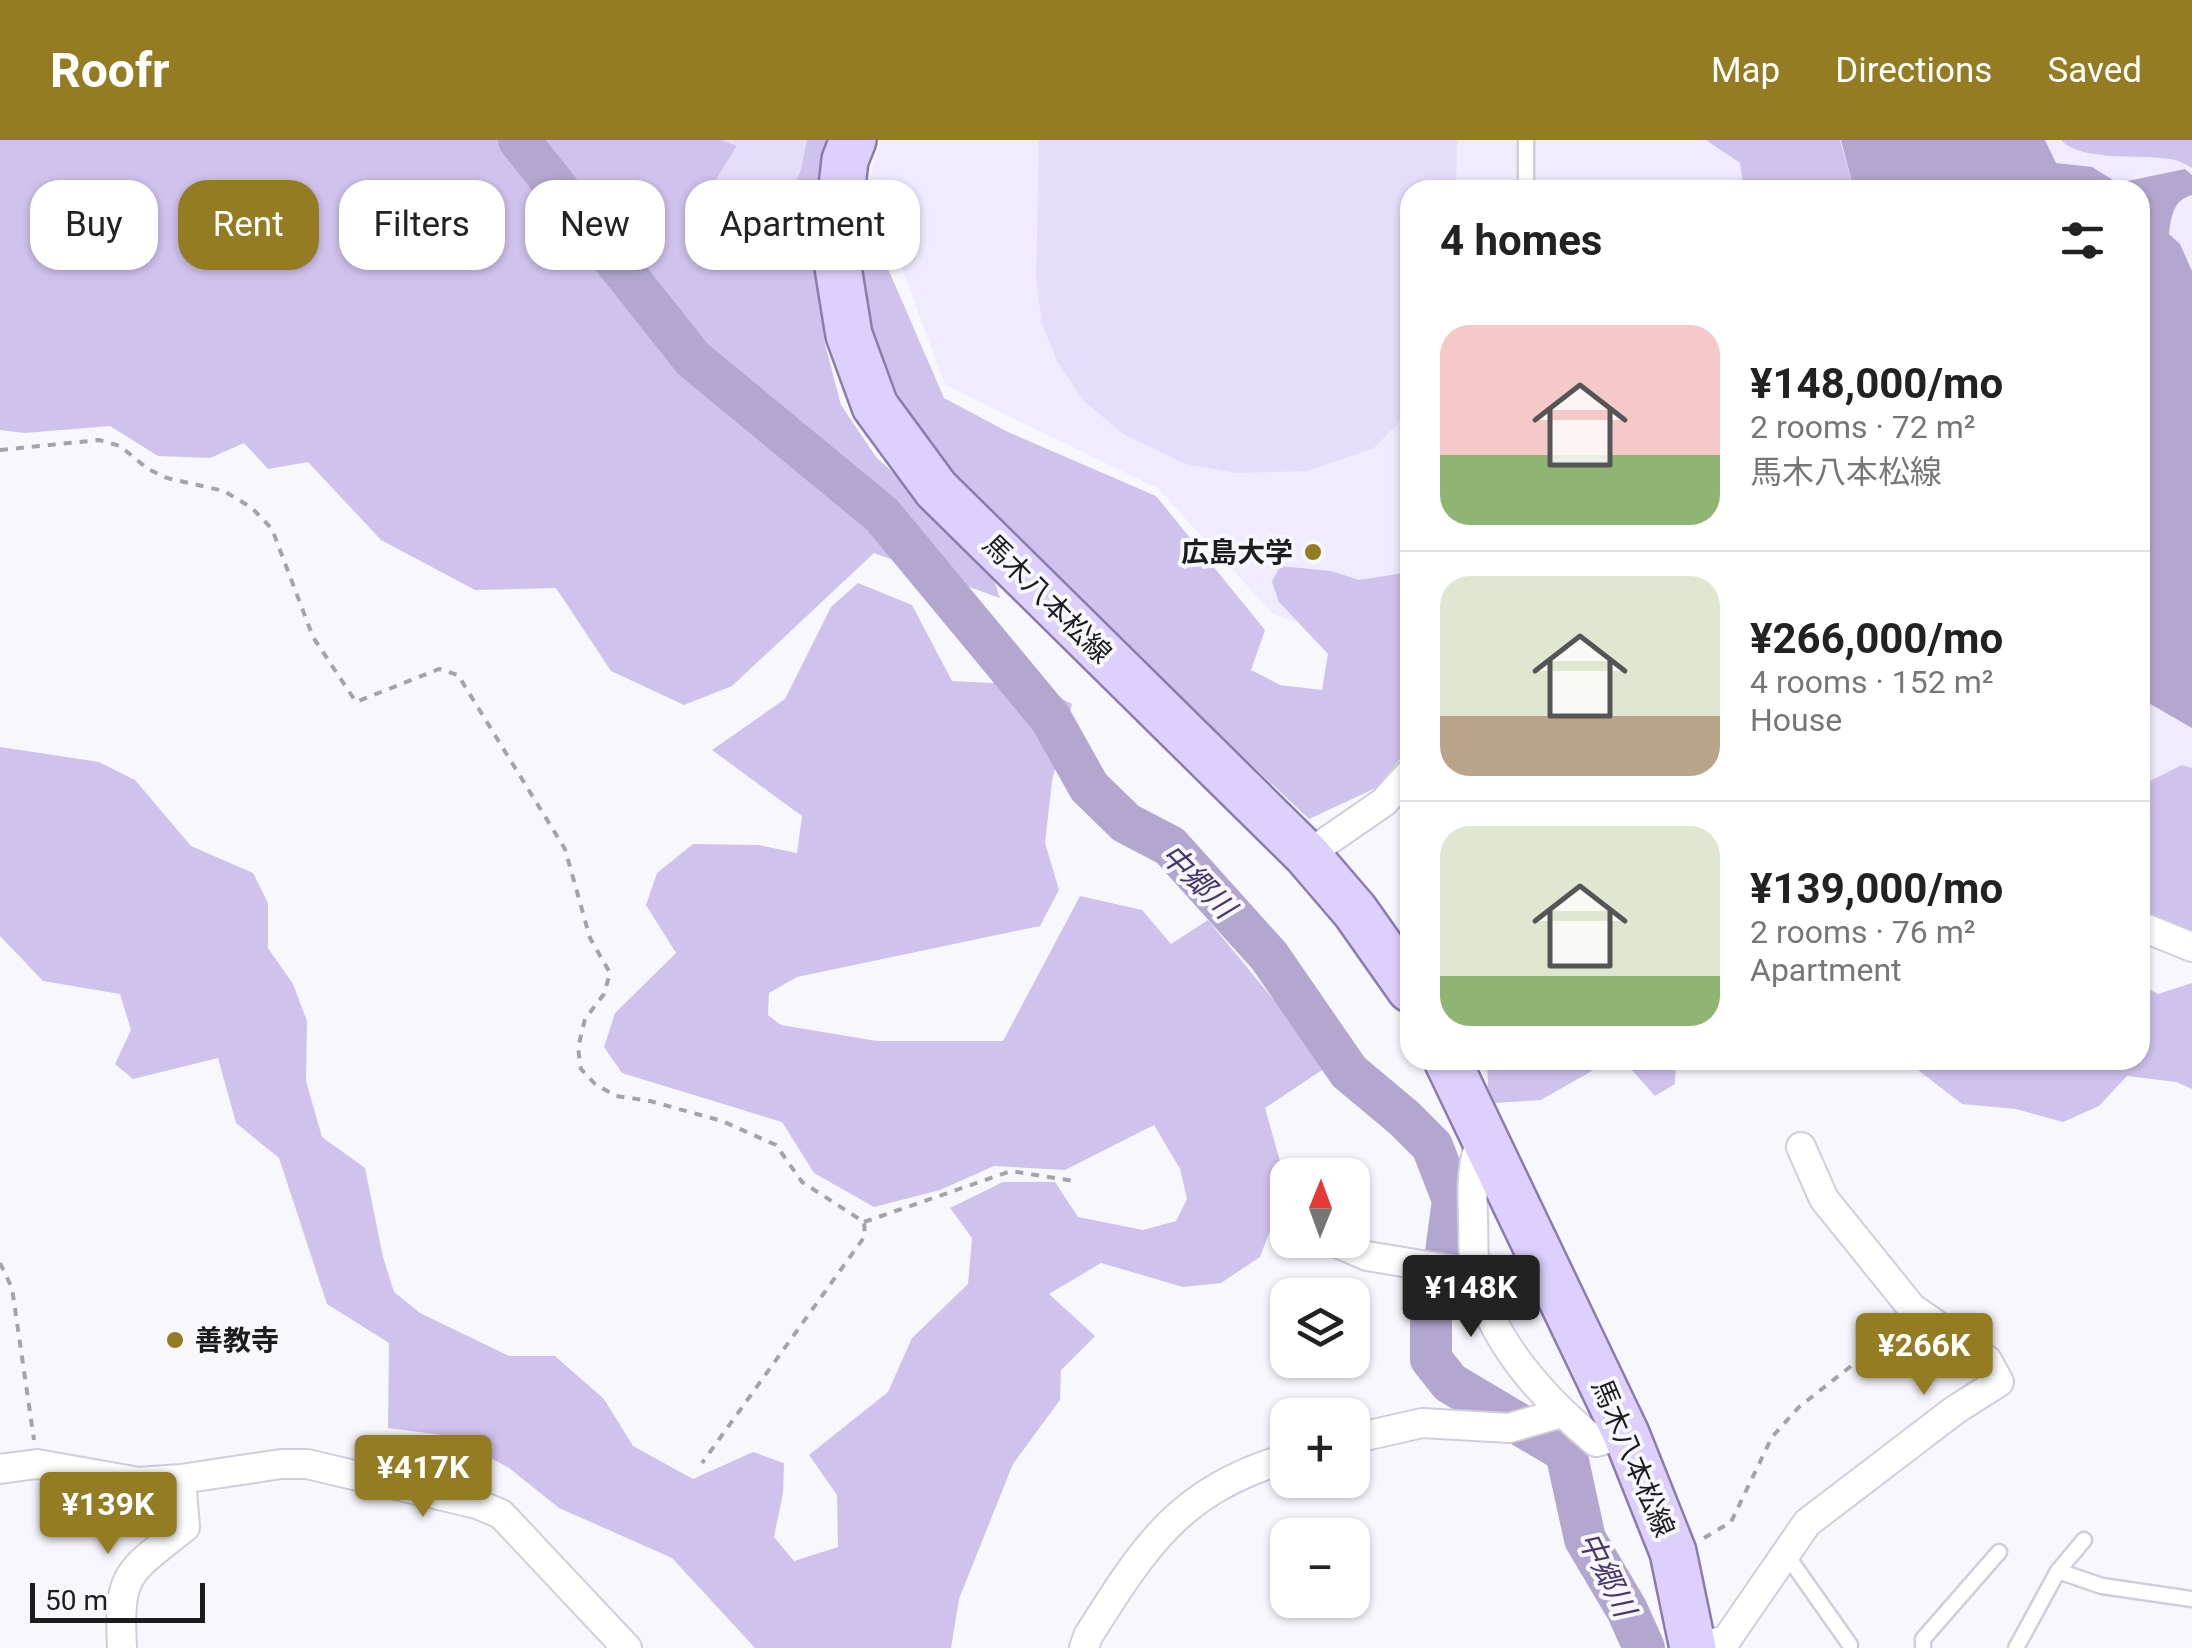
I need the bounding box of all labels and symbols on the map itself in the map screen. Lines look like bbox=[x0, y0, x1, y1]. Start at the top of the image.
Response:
street label: 馬木八本松線 bbox=[976, 528, 1118, 670]
place label: 広島大学 bbox=[1181, 536, 1293, 569]
marker: 広島大学 bbox=[1302, 541, 1324, 563]
water label: 中郷川 bbox=[1154, 837, 1244, 927]
north arrow bbox=[1270, 1158, 1370, 1258]
pin: ¥148K bbox=[1401, 1255, 1541, 1340]
pin: ¥266K bbox=[1854, 1313, 1994, 1398]
place label: 善教寺 bbox=[195, 1324, 279, 1357]
marker: 善教寺 bbox=[164, 1329, 186, 1351]
street label: 馬木八本松線 bbox=[1585, 1374, 1681, 1542]
pin: ¥417K bbox=[353, 1435, 493, 1520]
pin: ¥139K bbox=[38, 1472, 178, 1557]
water label: 中郷川 bbox=[1572, 1526, 1644, 1625]
scale bar bbox=[30, 1578, 205, 1622]

